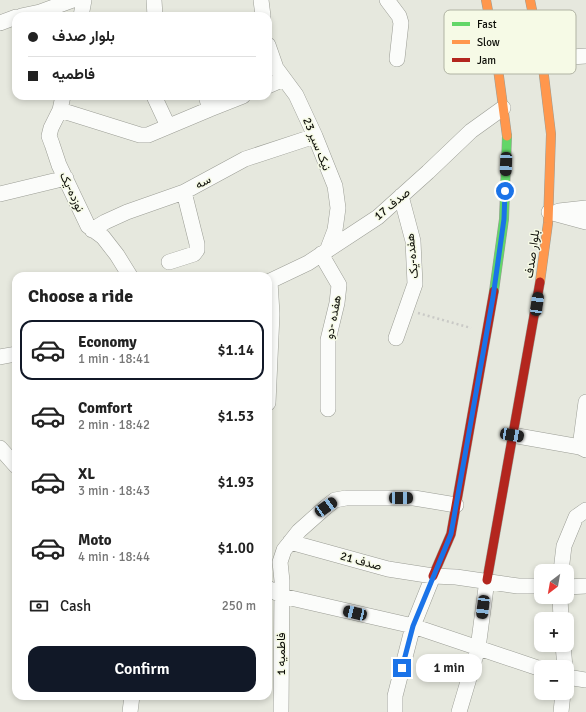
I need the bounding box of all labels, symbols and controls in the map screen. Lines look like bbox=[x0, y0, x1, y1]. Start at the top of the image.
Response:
legend bbox=[444, 10, 576, 74]
text: Fast bbox=[477, 18, 497, 31]
text: بلوار صدف bbox=[52, 27, 115, 45]
text: Slow bbox=[477, 36, 500, 49]
text: Jam bbox=[477, 54, 496, 67]
text: فاطمیه bbox=[52, 65, 95, 83]
street label: نیک سیر 23 bbox=[299, 115, 334, 173]
car bbox=[500, 152, 512, 176]
street label: نوزده-یک bbox=[56, 170, 87, 215]
street label: سه bbox=[193, 172, 214, 193]
route start bbox=[496, 182, 514, 200]
street label: صدف 17 bbox=[371, 185, 413, 224]
street label: بلوار صدف bbox=[522, 229, 543, 279]
street label: هفده-یک bbox=[403, 233, 422, 279]
text: Choose a ride bbox=[28, 285, 133, 307]
car bbox=[529, 291, 545, 317]
street label: هفده -دو bbox=[322, 294, 345, 340]
icon: car bbox=[30, 332, 66, 368]
text: Economy bbox=[78, 333, 137, 351]
text: $1.14 bbox=[217, 341, 254, 359]
text: 1 min · 18:41 bbox=[78, 351, 150, 367]
icon: car bbox=[30, 398, 66, 434]
text: Comfort bbox=[78, 399, 132, 417]
text: $1.53 bbox=[217, 407, 254, 425]
text: 2 min · 18:42 bbox=[78, 417, 150, 433]
car bbox=[499, 427, 525, 443]
icon: car bbox=[30, 464, 66, 500]
text: XL bbox=[78, 465, 95, 483]
text: $1.93 bbox=[217, 473, 254, 491]
text: 3 min · 18:43 bbox=[78, 483, 150, 499]
car bbox=[389, 492, 413, 504]
car bbox=[313, 495, 339, 519]
icon: car bbox=[30, 530, 66, 566]
text: Moto bbox=[78, 531, 112, 549]
text: $1.00 bbox=[217, 539, 254, 557]
text: 4 min · 18:44 bbox=[78, 549, 150, 565]
street label: صدف 21 bbox=[338, 549, 383, 574]
north arrow bbox=[534, 564, 574, 604]
map controls bbox=[534, 564, 574, 700]
car bbox=[476, 594, 490, 620]
icon: cash bbox=[28, 595, 50, 617]
text: Cash bbox=[60, 597, 91, 615]
text: 250 m bbox=[222, 598, 256, 614]
car bbox=[342, 604, 368, 622]
button: + bbox=[534, 612, 574, 652]
street label: فاطمیه 1 bbox=[274, 632, 289, 676]
button: Confirm bbox=[28, 646, 256, 692]
callout: 1 min bbox=[416, 654, 482, 682]
route end bbox=[393, 659, 411, 677]
text: 1 min bbox=[433, 660, 465, 676]
button: − bbox=[534, 660, 574, 700]

